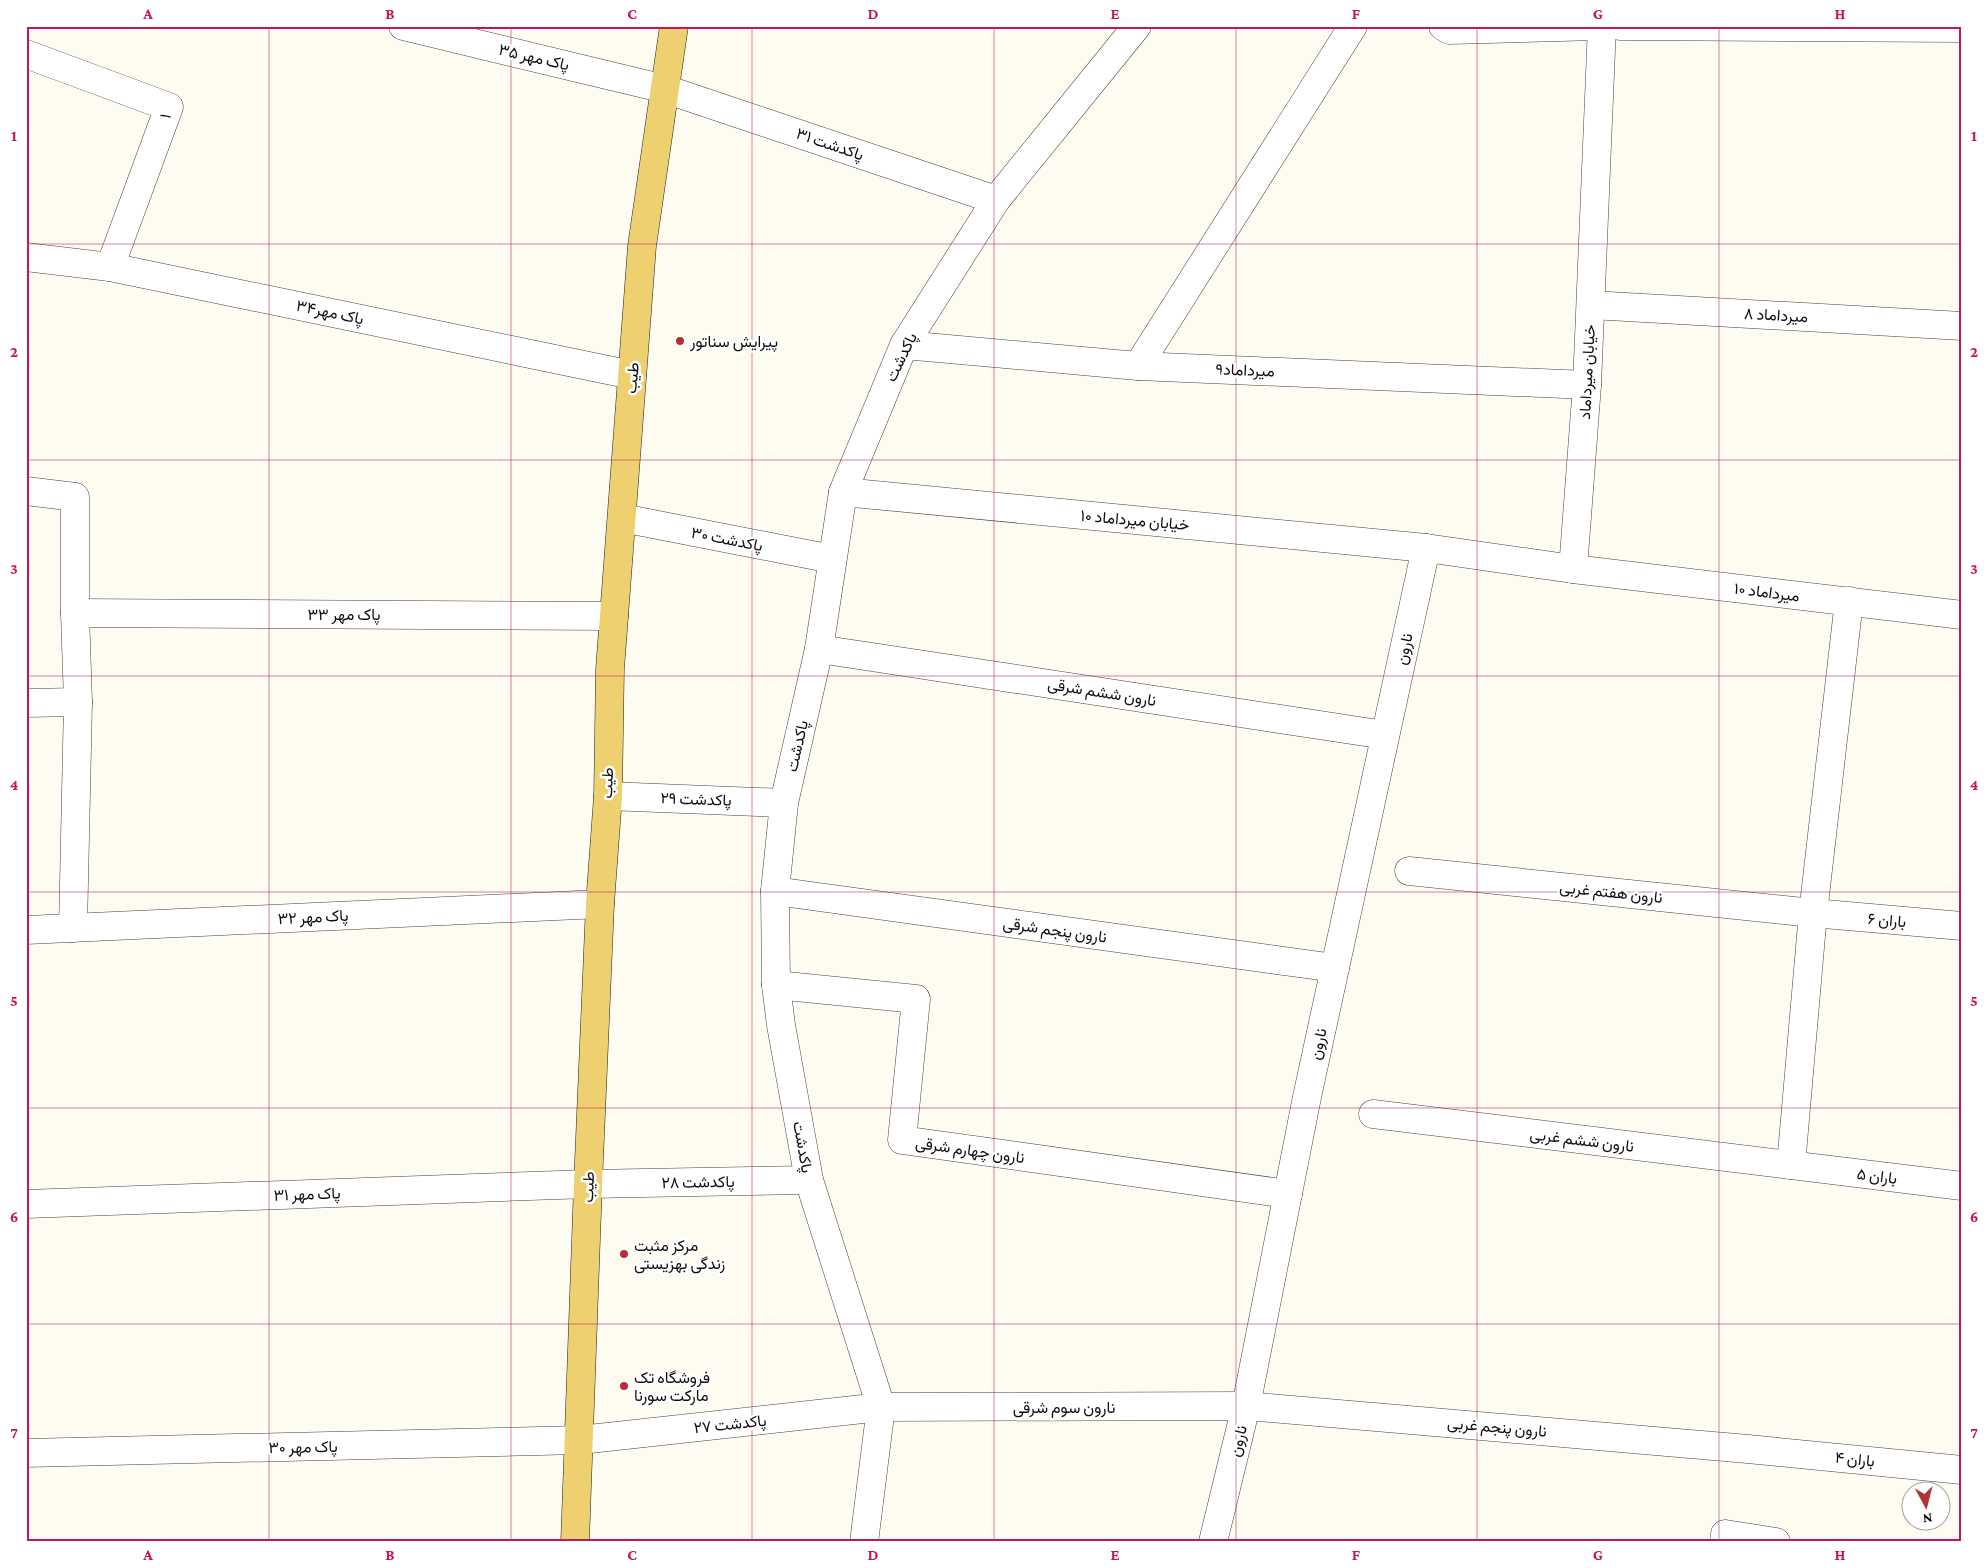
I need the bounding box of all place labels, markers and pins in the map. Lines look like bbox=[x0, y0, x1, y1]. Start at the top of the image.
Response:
place label: پیرایش سناتور bbox=[689, 333, 778, 353]
marker: پیرایش سناتور bbox=[674, 335, 686, 347]
place label: مرکز مثبت زندگی بهزیستی bbox=[634, 1237, 725, 1274]
marker: مرکز مثبت زندگی بهزیستی bbox=[618, 1248, 630, 1260]
place label: فروشگاه تک مارکت سورنا bbox=[634, 1369, 710, 1406]
marker: فروشگاه تک مارکت سورنا bbox=[618, 1380, 630, 1392]

